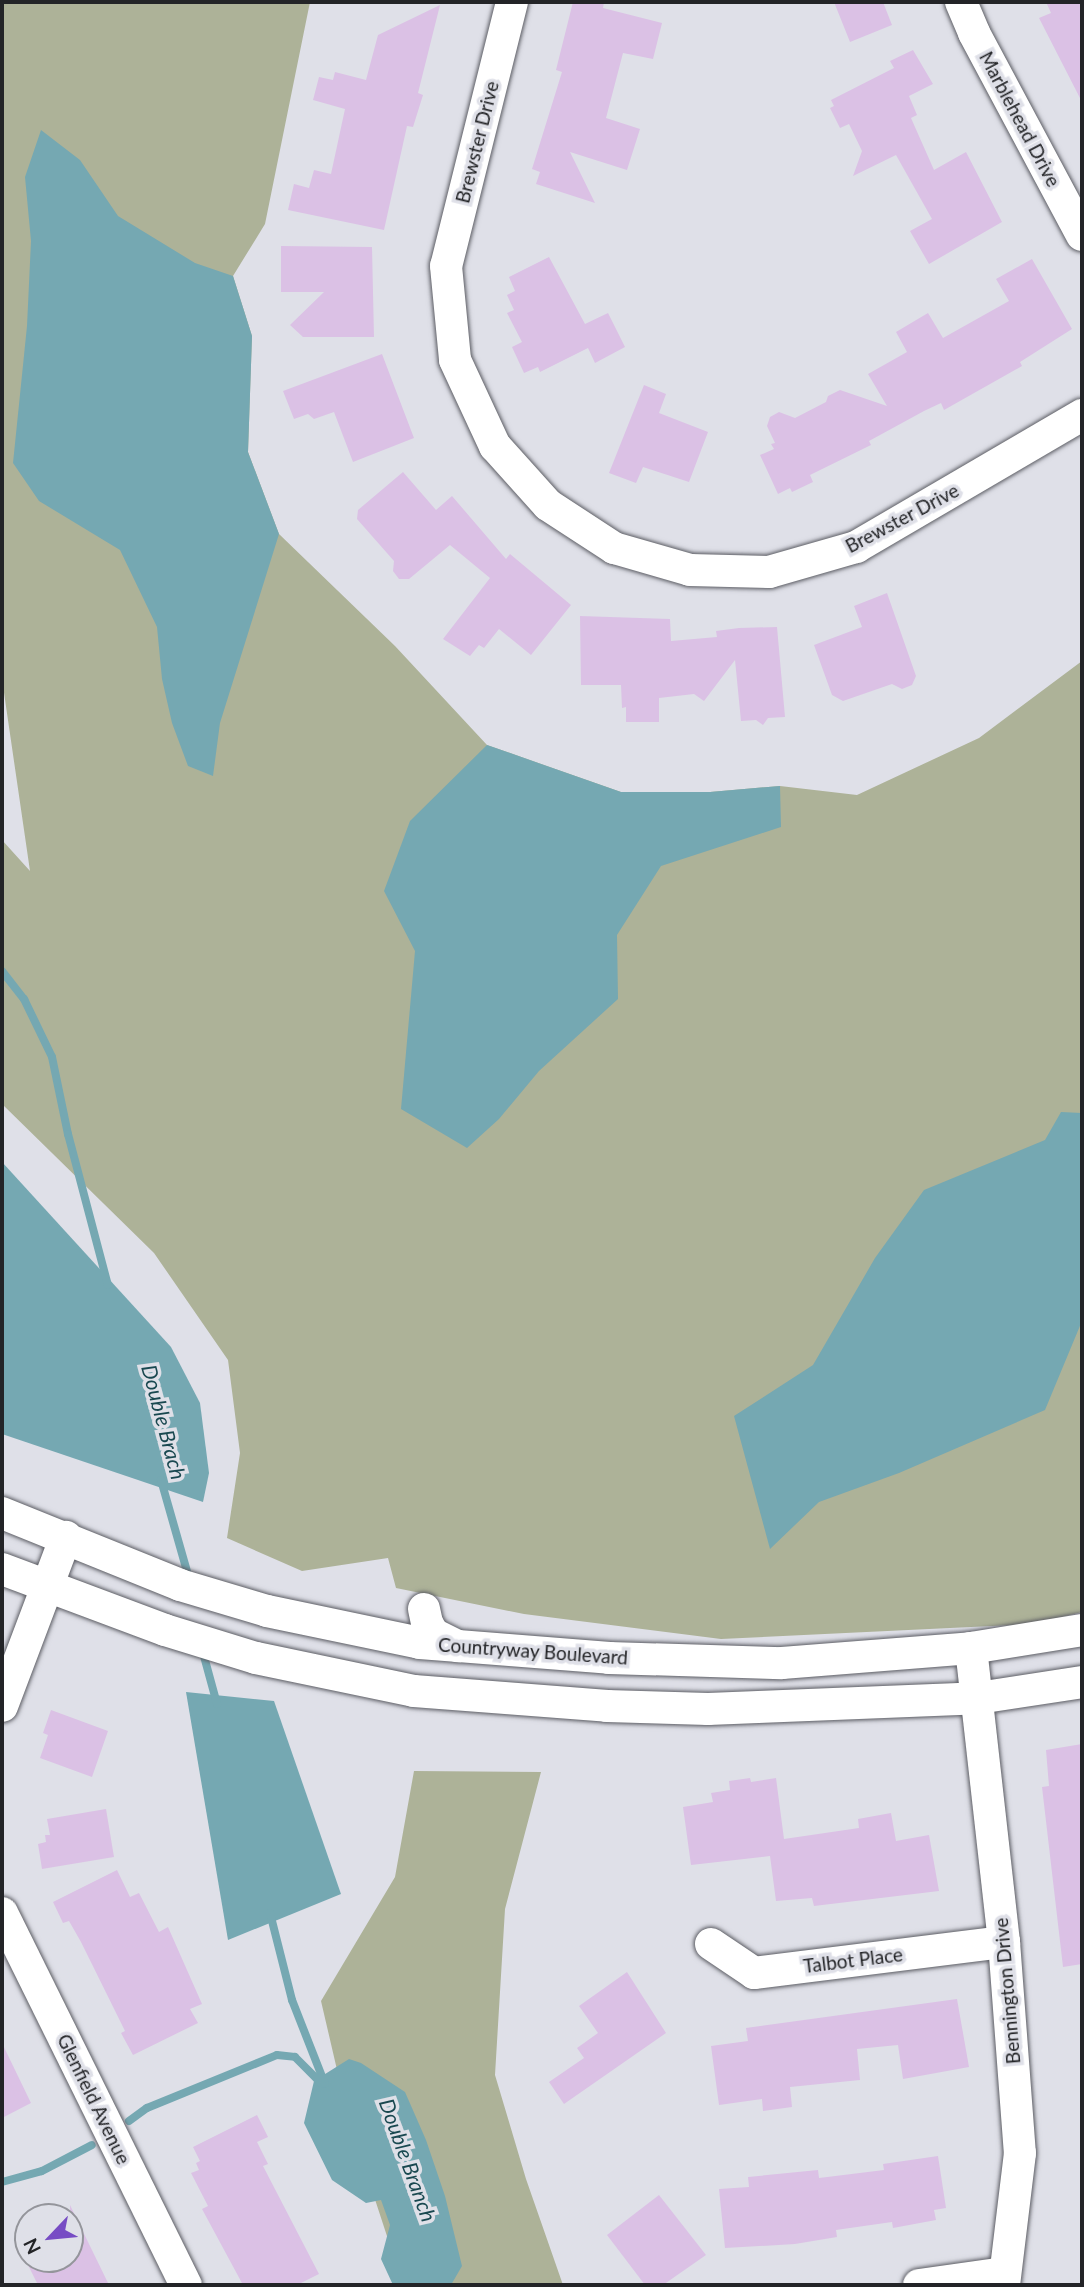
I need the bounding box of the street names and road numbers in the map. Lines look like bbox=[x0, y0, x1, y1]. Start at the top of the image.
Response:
street label: Marblehead Drive bbox=[975, 48, 1065, 190]
street label: Brewster Drive bbox=[451, 78, 503, 206]
street label: Brewster Drive bbox=[841, 478, 963, 558]
street label: Countryway Boulevard bbox=[437, 1633, 629, 1669]
street label: Bennington Drive bbox=[989, 1917, 1025, 2065]
street label: Talbot Place bbox=[802, 1943, 904, 1977]
street label: Glenfield Avenue bbox=[53, 2030, 135, 2168]

